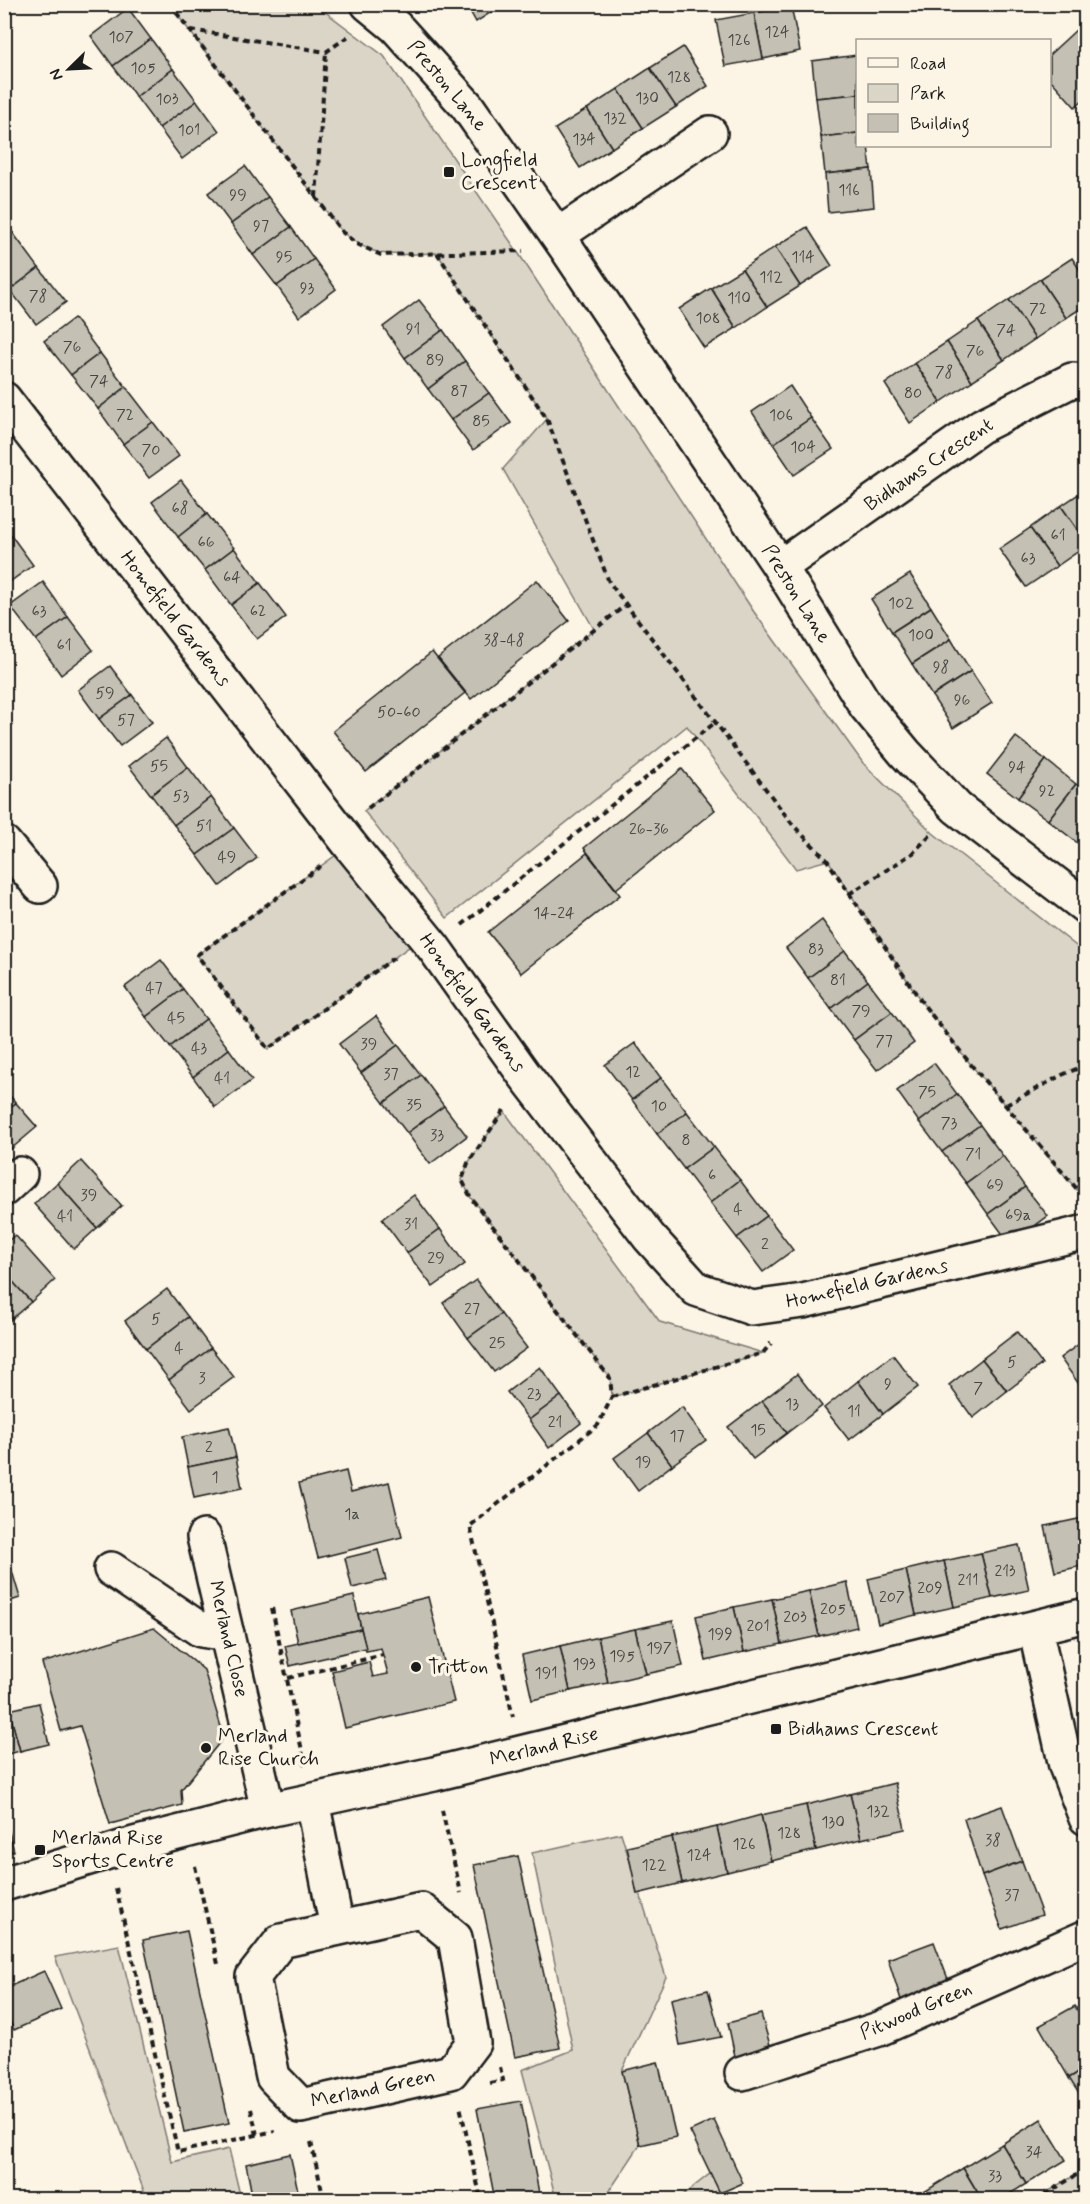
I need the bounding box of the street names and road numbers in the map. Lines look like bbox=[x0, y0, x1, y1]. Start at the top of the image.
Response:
street label: Preston Lane bbox=[401, 35, 493, 137]
street label: Bidhams Crescent bbox=[859, 412, 999, 518]
street label: Preston Lane bbox=[755, 540, 837, 648]
street label: Homefield Gardens bbox=[113, 545, 237, 693]
street label: Homefield Gardens bbox=[412, 928, 532, 1078]
street label: Homefield Gardens bbox=[783, 1252, 951, 1316]
street label: Merland Close bbox=[201, 1578, 255, 1700]
street label: Merland Rise bbox=[487, 1720, 601, 1774]
street label: Pitwood Green bbox=[856, 1975, 976, 2047]
street label: Merland Green bbox=[308, 2063, 438, 2115]

